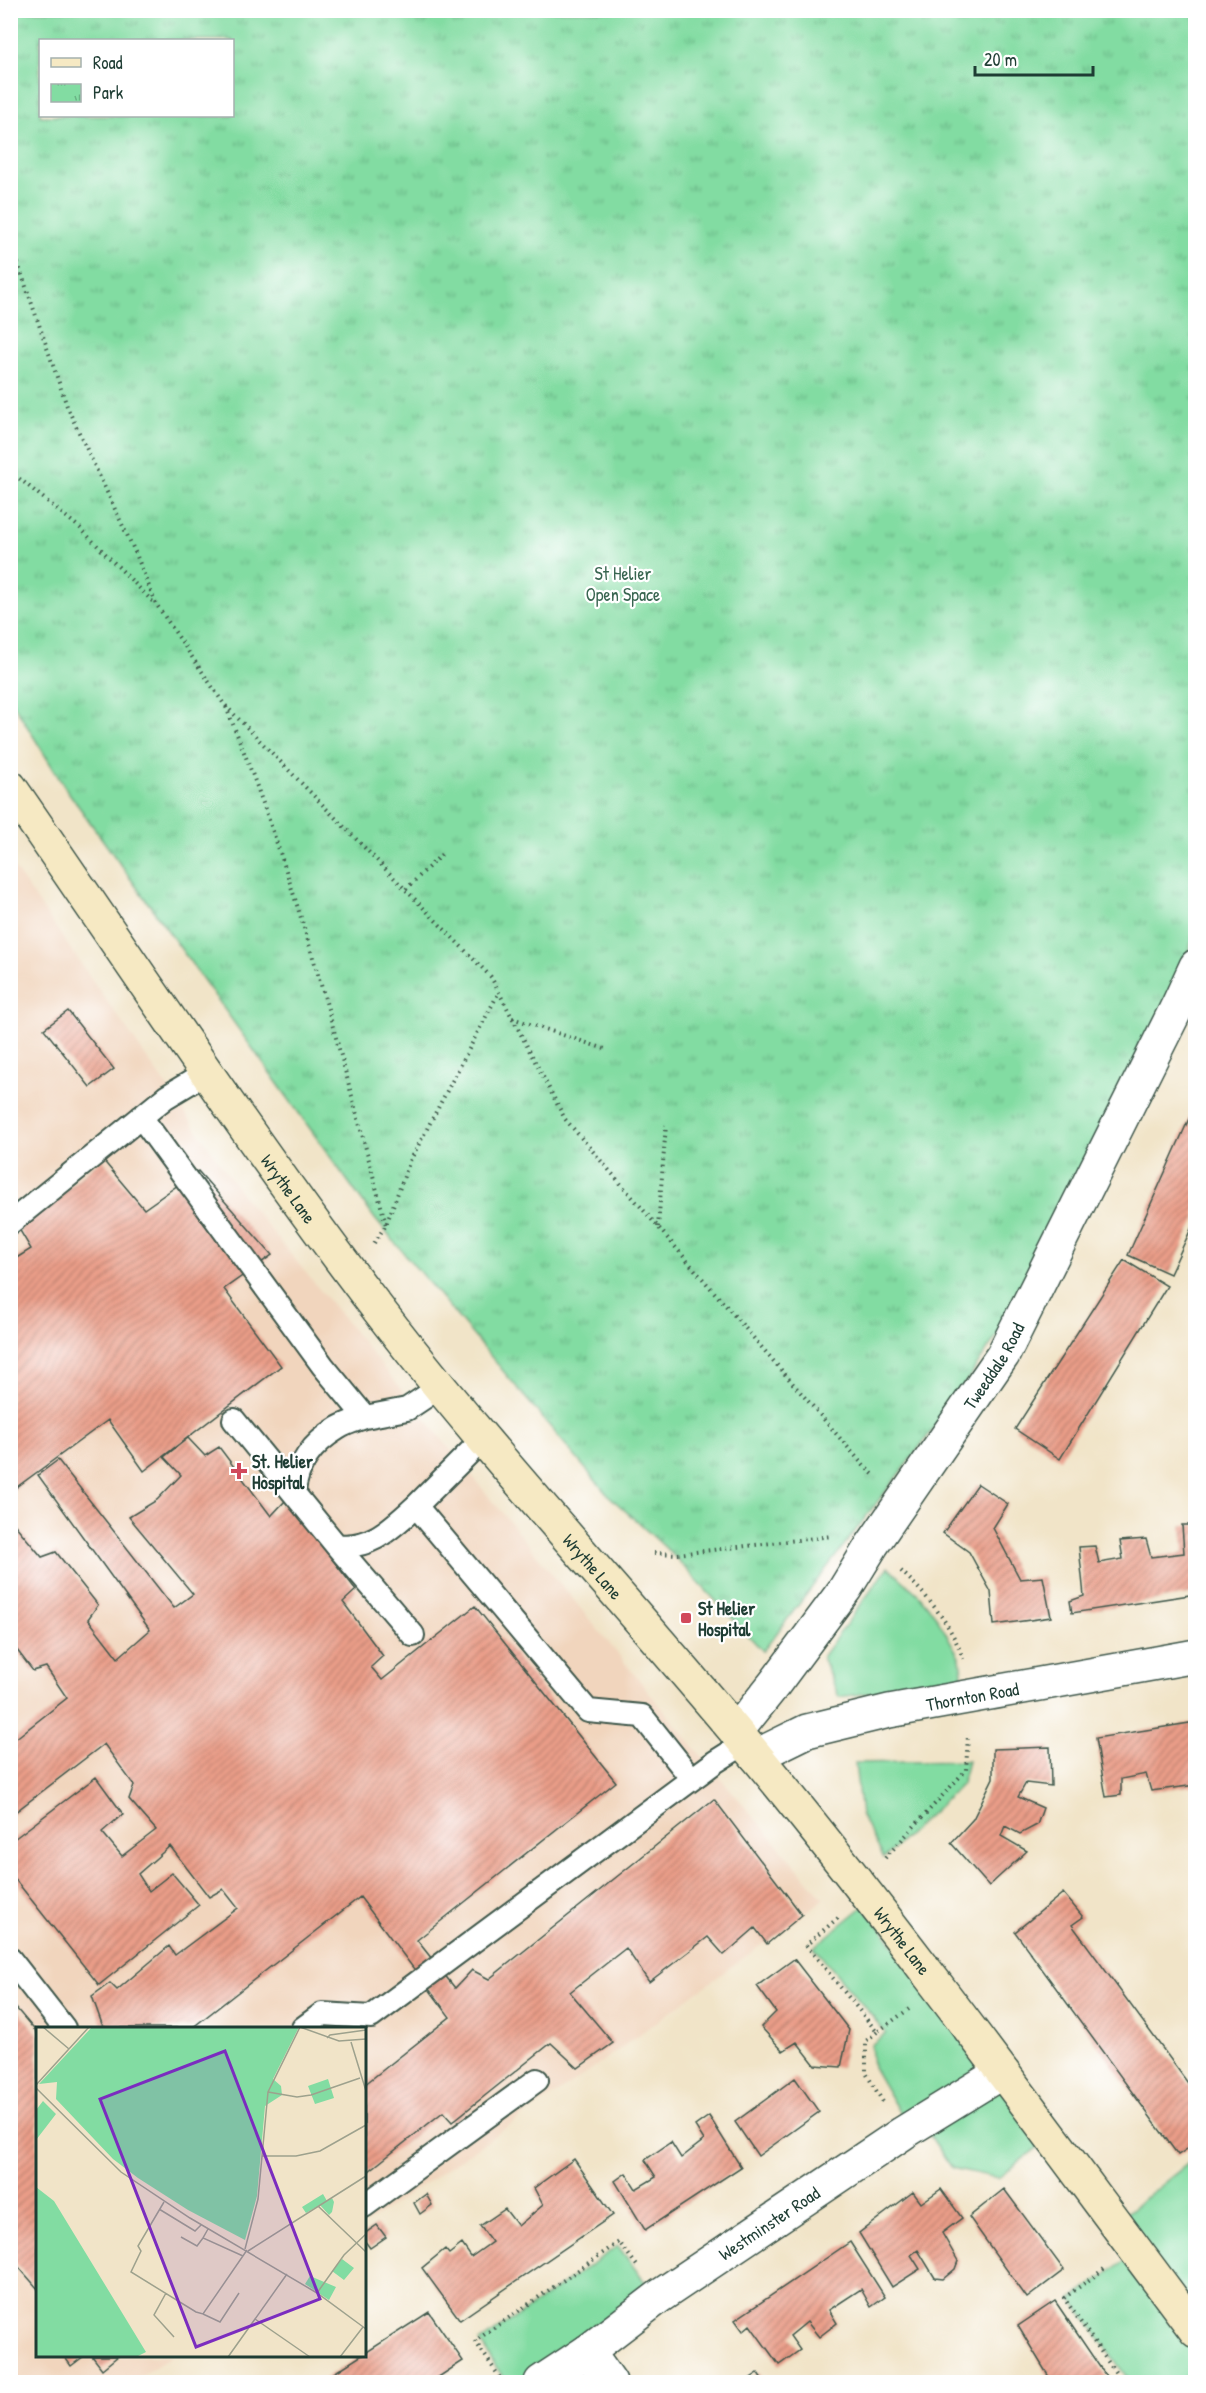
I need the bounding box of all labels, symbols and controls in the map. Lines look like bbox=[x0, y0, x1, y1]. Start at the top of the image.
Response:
legend bbox=[39, 39, 234, 117]
scale bar bbox=[975, 39, 1094, 77]
text: 20 m bbox=[984, 47, 1017, 72]
text: Road bbox=[93, 50, 123, 75]
text: Park bbox=[93, 80, 124, 105]
park label: St Helier Open Space bbox=[586, 561, 660, 607]
street label: Wrythe Lane bbox=[255, 1149, 322, 1228]
street label: Tweeddale Road bbox=[957, 1318, 1030, 1414]
place label: St. Helier Hospital bbox=[252, 1449, 313, 1496]
marker: St. Helier Hospital bbox=[230, 1462, 248, 1480]
street label: Wrythe Lane bbox=[557, 1528, 629, 1604]
place label: St Helier Hospital bbox=[698, 1596, 755, 1643]
marker: St Helier Hospital bbox=[679, 1611, 693, 1625]
street label: Thornton Road bbox=[924, 1675, 1021, 1717]
street label: Wrythe Lane bbox=[868, 1901, 937, 1980]
inset map bbox=[36, 2027, 366, 2357]
street label: Westminster Road bbox=[713, 2180, 824, 2266]

